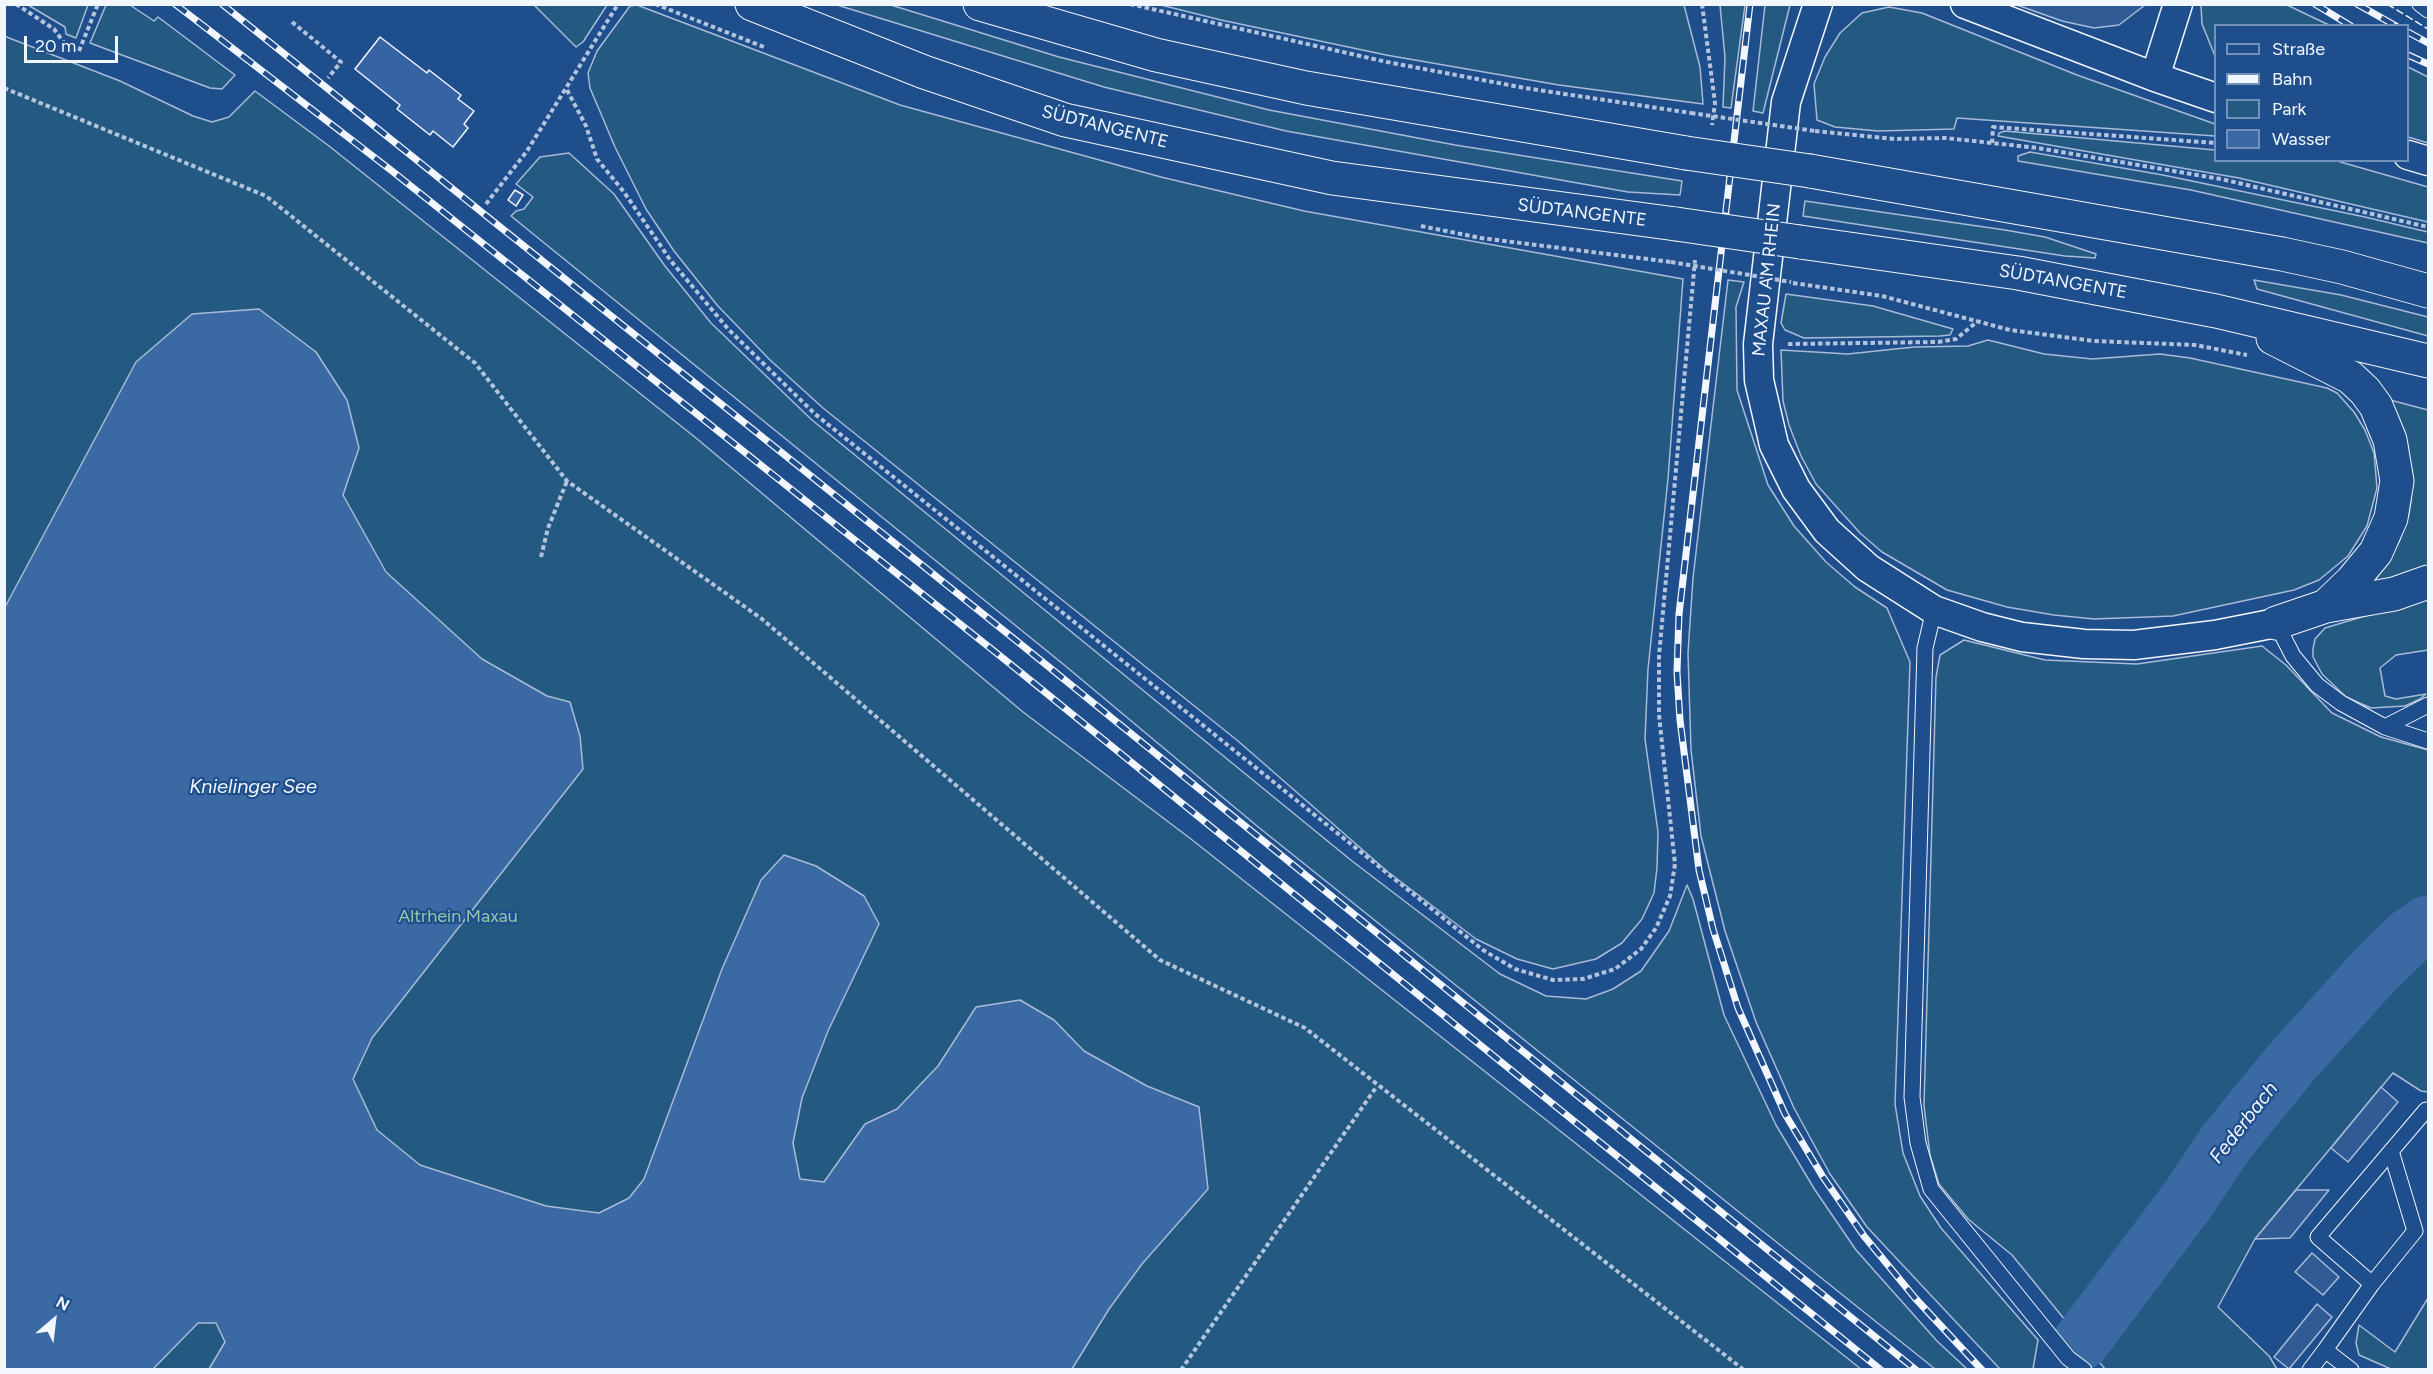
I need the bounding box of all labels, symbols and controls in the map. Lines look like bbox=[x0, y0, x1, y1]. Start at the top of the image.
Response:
scale bar bbox=[27, 24, 122, 62]
legend bbox=[2214, 24, 2409, 162]
text: 20 m bbox=[35, 35, 76, 57]
text: Straße bbox=[2272, 38, 2325, 60]
text: Bahn bbox=[2272, 68, 2312, 90]
text: Park bbox=[2272, 98, 2306, 120]
street label: SÜDTANGENTE bbox=[1039, 101, 1171, 153]
text: Wasser bbox=[2272, 128, 2330, 150]
street label: SÜDTANGENTE bbox=[1516, 194, 1648, 232]
street label: MAXAU AM RHEIN bbox=[1748, 202, 1786, 358]
street label: SÜDTANGENTE bbox=[1997, 260, 2129, 304]
water label: Knielinger See bbox=[189, 775, 317, 799]
park label: Altrhein Maxau bbox=[398, 906, 518, 928]
water label: Federbach bbox=[2205, 1078, 2283, 1168]
north arrow bbox=[24, 1290, 84, 1350]
text: N bbox=[53, 1292, 73, 1315]

